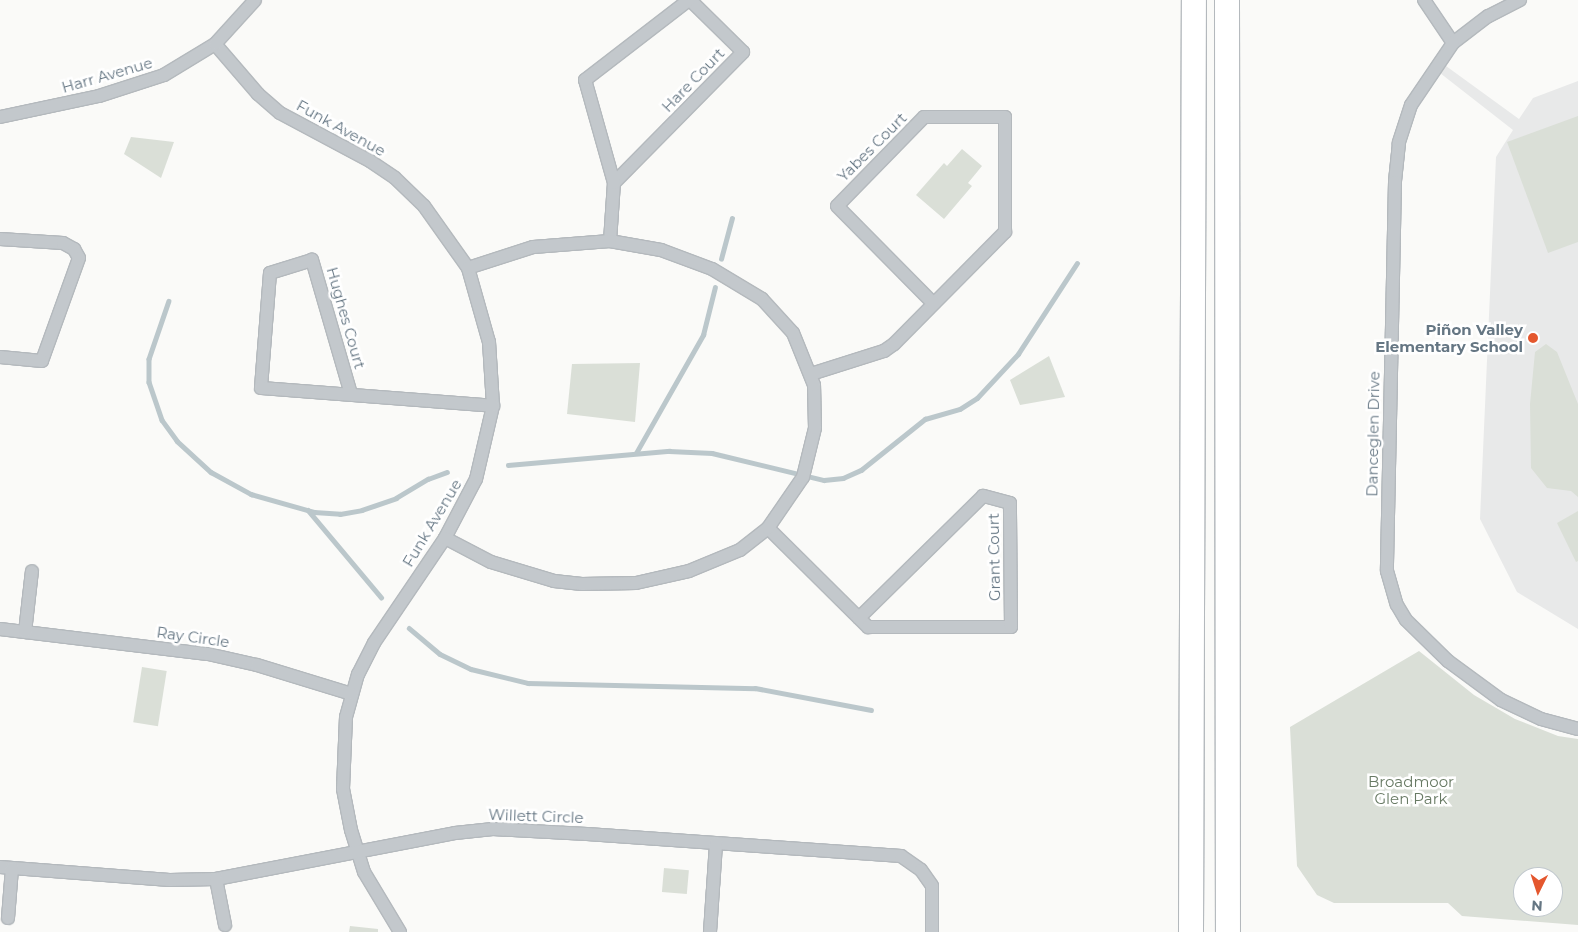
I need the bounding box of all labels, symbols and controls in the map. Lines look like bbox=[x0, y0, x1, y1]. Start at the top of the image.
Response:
street label: Hare Court bbox=[658, 44, 728, 116]
street label: Harr Avenue bbox=[60, 53, 154, 97]
street label: Funk Avenue bbox=[293, 96, 389, 160]
street label: Yabes Court bbox=[834, 109, 910, 185]
street label: Hughes Court bbox=[323, 265, 369, 371]
place label: Piñon Valley Elementary School bbox=[1375, 320, 1523, 355]
marker: Piñon Valley Elementary School bbox=[1527, 332, 1539, 344]
street label: Danceglen Drive bbox=[1363, 371, 1383, 497]
street label: Funk Avenue bbox=[399, 476, 465, 570]
street label: Grant Court bbox=[984, 513, 1004, 601]
street label: Ray Circle bbox=[155, 623, 231, 651]
park label: Broadmoor Glen Park bbox=[1368, 772, 1454, 807]
street label: Willett Circle bbox=[488, 805, 584, 827]
north arrow bbox=[1513, 867, 1563, 917]
text: N bbox=[1531, 897, 1543, 915]

